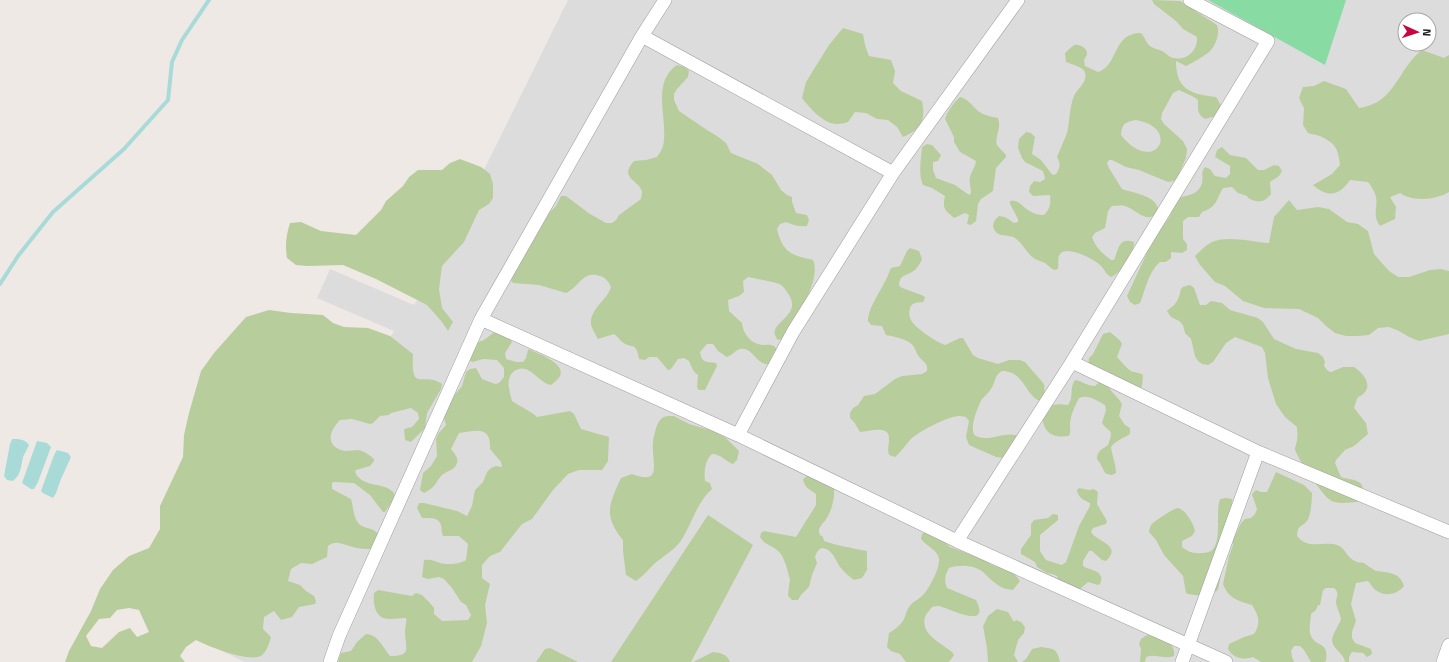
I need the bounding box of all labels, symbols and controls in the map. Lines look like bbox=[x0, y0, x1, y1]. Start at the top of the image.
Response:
north arrow bbox=[1397, 12, 1437, 52]
text: N bbox=[1419, 28, 1435, 37]

